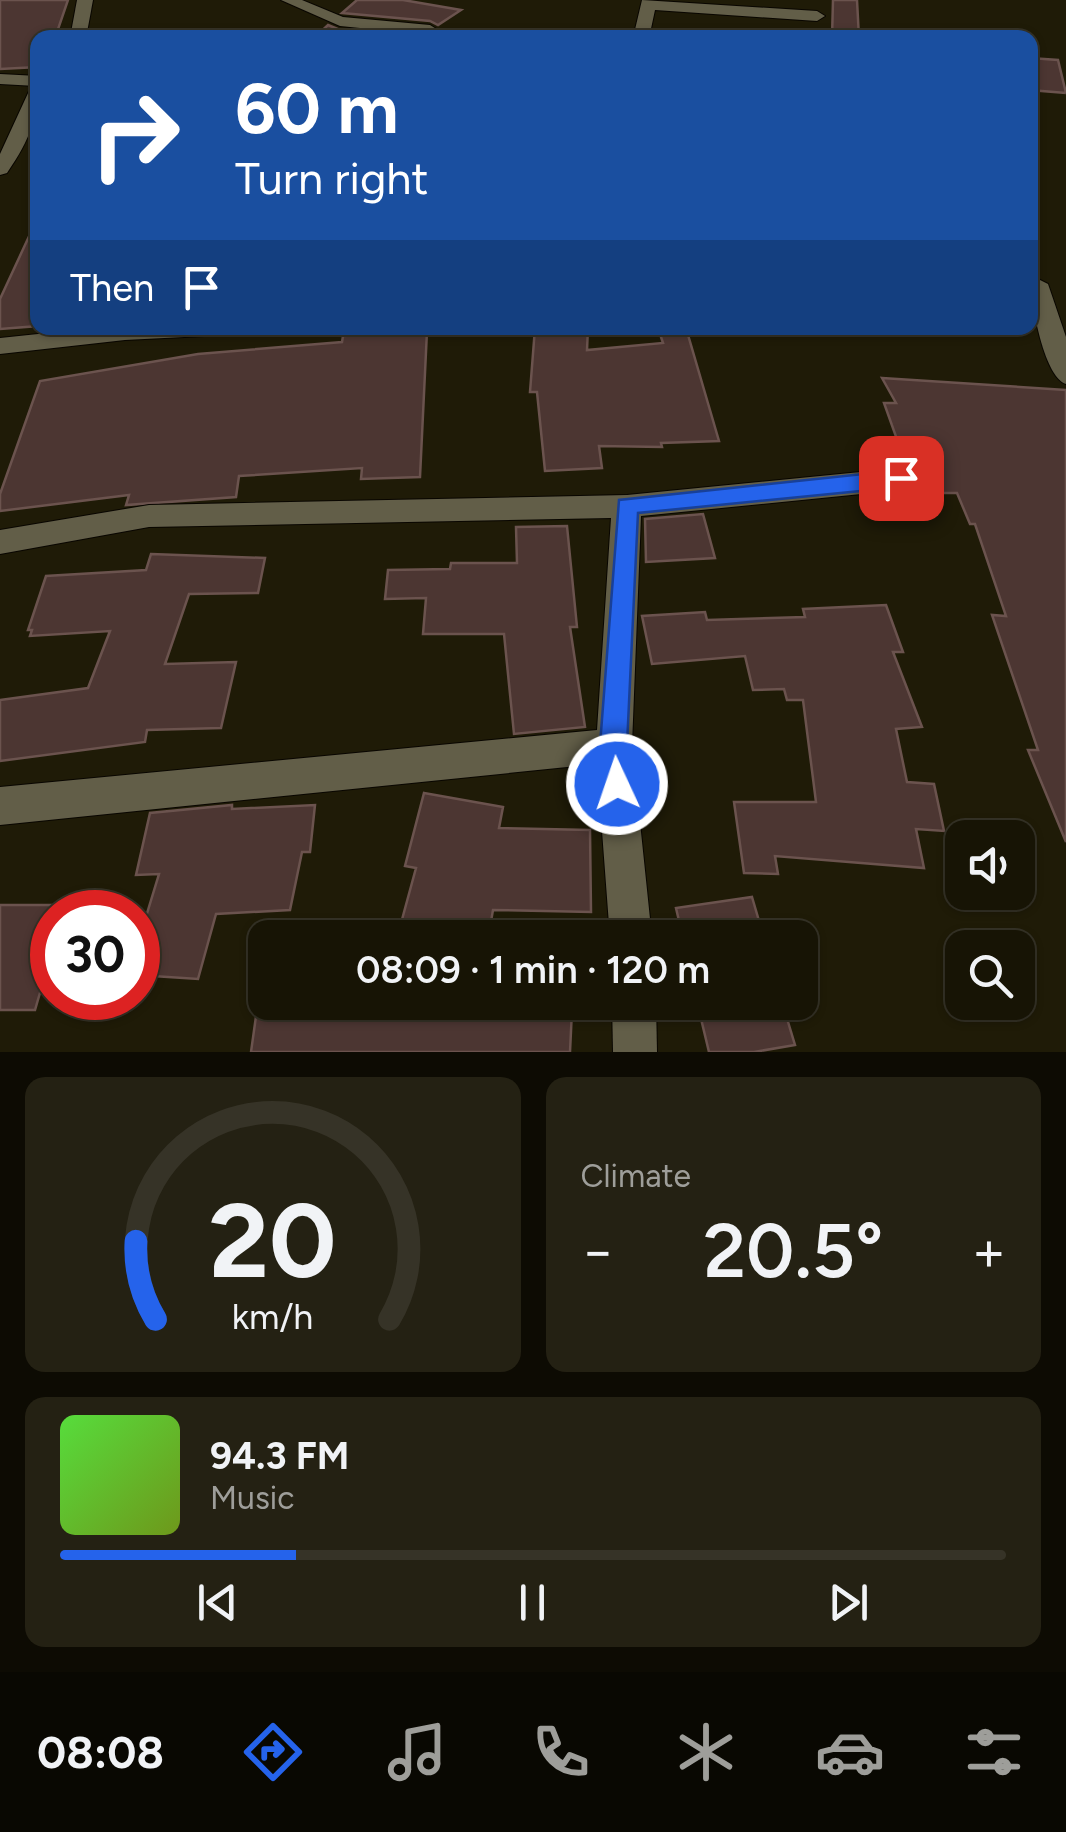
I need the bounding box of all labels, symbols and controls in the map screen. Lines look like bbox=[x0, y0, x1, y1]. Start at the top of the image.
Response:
text: 60 m bbox=[235, 66, 399, 151]
icon: right bbox=[70, 70, 200, 200]
text: Turn right bbox=[235, 151, 428, 205]
icon: arrive bbox=[174, 260, 229, 315]
text: Then bbox=[70, 265, 154, 311]
pin bbox=[859, 436, 944, 521]
icon: arrive bbox=[874, 451, 929, 506]
position arrow bbox=[565, 732, 669, 836]
map controls bbox=[945, 820, 1035, 1020]
button: sound bbox=[945, 820, 1035, 910]
speed limit sign: 30 bbox=[30, 890, 160, 1020]
button: search bbox=[945, 930, 1035, 1020]
text: 08:09 · 1 min · 120 m bbox=[356, 947, 710, 993]
text: Climate bbox=[581, 1157, 691, 1195]
text: 20 bbox=[209, 1178, 337, 1303]
text: 20.5° bbox=[703, 1206, 883, 1296]
text: − bbox=[581, 1218, 615, 1284]
text: + bbox=[972, 1218, 1006, 1284]
text: km/h bbox=[232, 1295, 314, 1338]
text: 94.3 FM bbox=[210, 1433, 349, 1479]
text: Music bbox=[210, 1479, 295, 1517]
icon: previous bbox=[190, 1575, 245, 1630]
icon: pause bbox=[505, 1575, 560, 1630]
icon: next bbox=[821, 1575, 876, 1630]
icon: directions bbox=[238, 1717, 308, 1787]
icon: music bbox=[382, 1717, 452, 1787]
icon: phone bbox=[526, 1717, 596, 1787]
icon: climate bbox=[671, 1717, 741, 1787]
icon: car bbox=[815, 1717, 885, 1787]
icon: filters bbox=[959, 1717, 1029, 1787]
text: 08:08 bbox=[37, 1725, 164, 1779]

